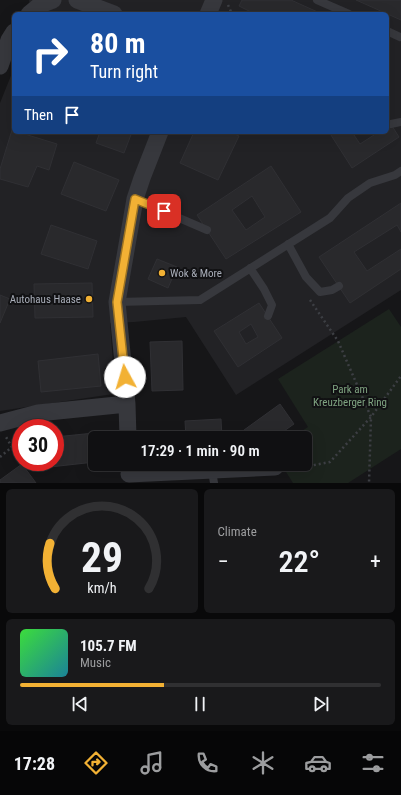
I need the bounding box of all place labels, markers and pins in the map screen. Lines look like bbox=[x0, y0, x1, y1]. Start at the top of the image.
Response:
pin bbox=[147, 194, 181, 228]
place label: Wok & More bbox=[170, 267, 222, 280]
marker: Wok & More bbox=[157, 268, 167, 278]
place label: Autohaus Haase bbox=[10, 293, 81, 306]
marker: Autohaus Haase bbox=[84, 294, 94, 304]

